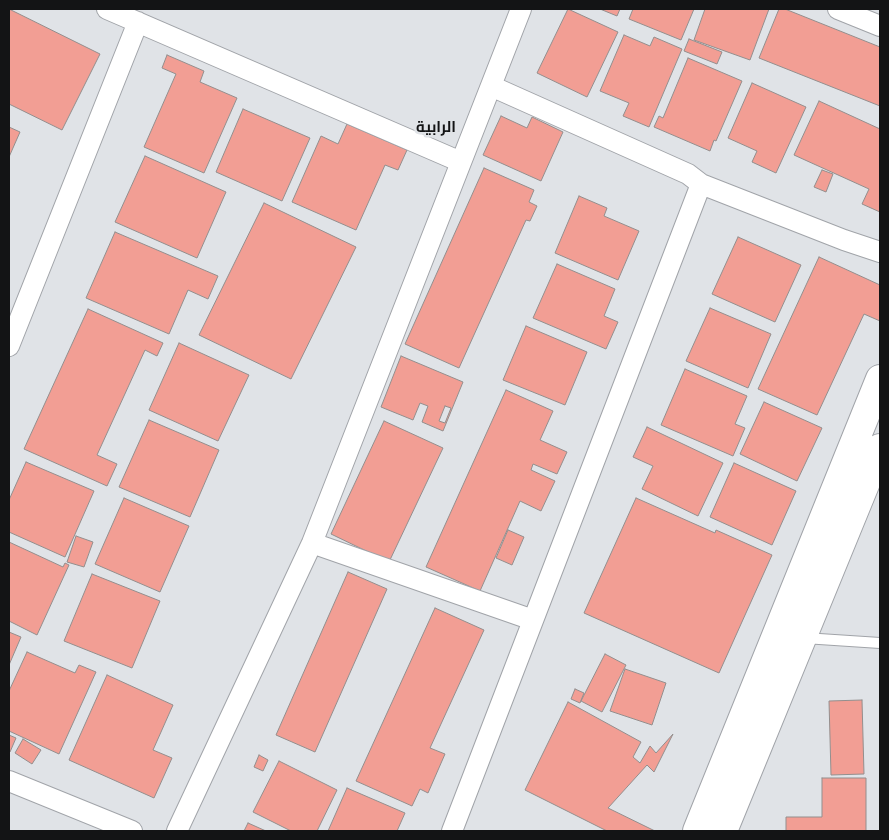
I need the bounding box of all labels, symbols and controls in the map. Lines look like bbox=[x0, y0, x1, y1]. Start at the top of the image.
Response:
district label: الرابية bbox=[416, 119, 456, 137]

